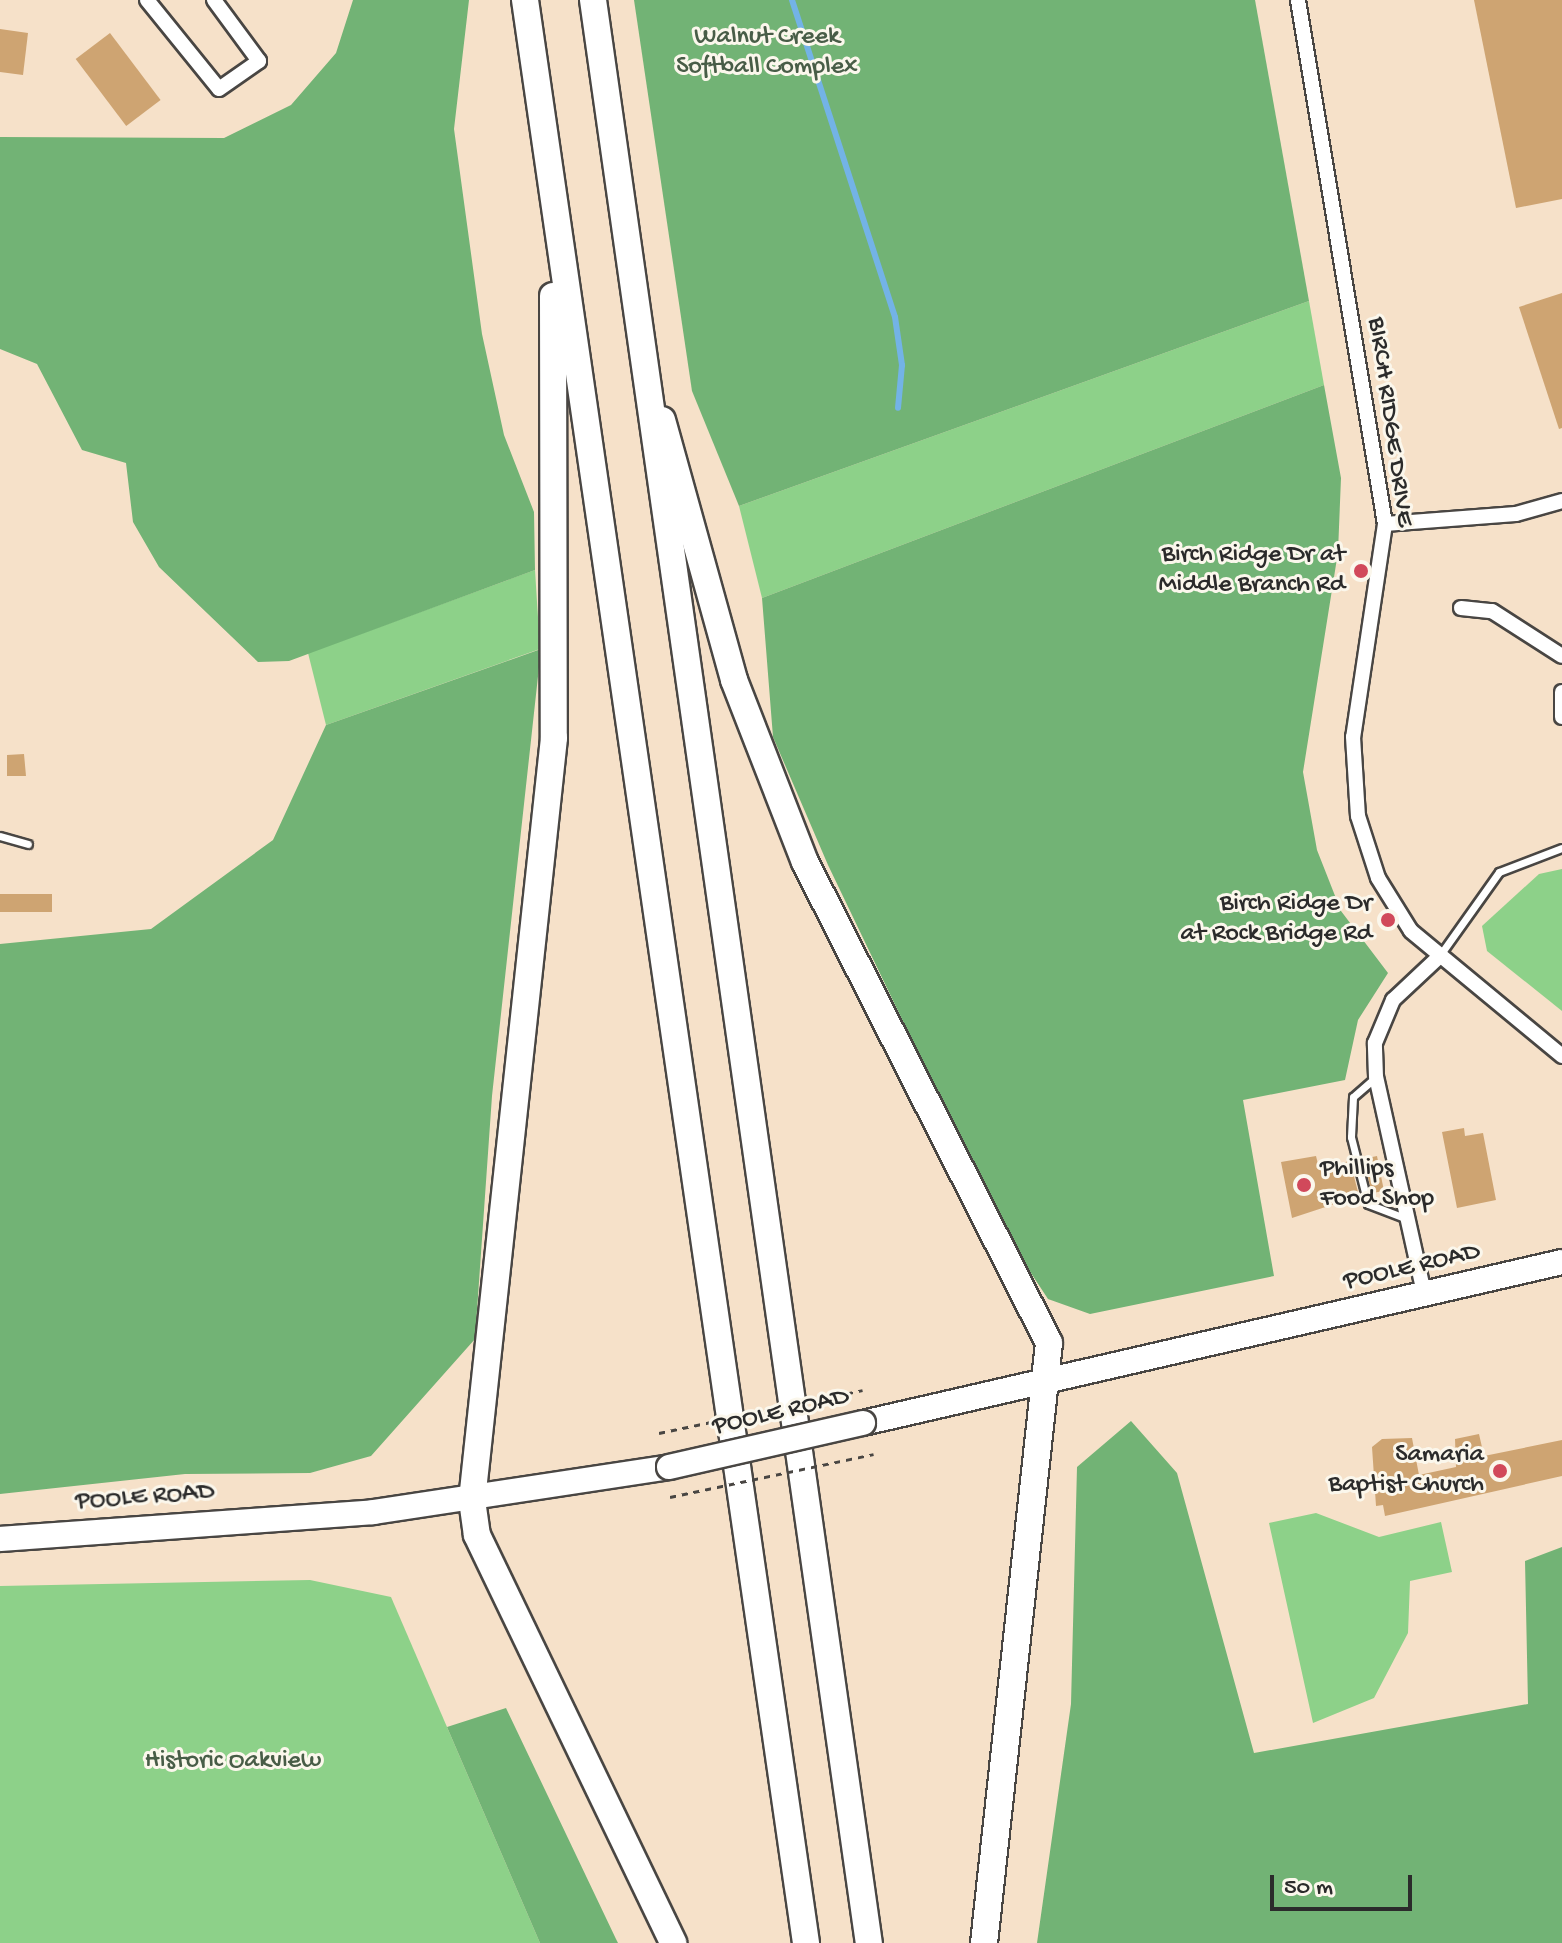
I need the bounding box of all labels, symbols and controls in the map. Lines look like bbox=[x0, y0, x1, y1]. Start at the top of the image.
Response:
park label: Walnut Creek Softball Complex bbox=[676, 22, 858, 84]
street label: BIRCH RIDGE DRIVE bbox=[1359, 315, 1419, 529]
place label: Birch Ridge Dr at Middle Branch Rd bbox=[1158, 540, 1345, 602]
marker: Birch Ridge Dr at Middle Branch Rd bbox=[1352, 562, 1370, 580]
place label: Birch Ridge Dr at Rock Bridge Rd bbox=[1181, 889, 1372, 950]
marker: Birch Ridge Dr at Rock Bridge Rd bbox=[1379, 911, 1397, 929]
place label: Phillips Food Shop bbox=[1320, 1154, 1434, 1216]
marker: Phillips Food Shop bbox=[1295, 1176, 1313, 1194]
street label: POOLE ROAD bbox=[1341, 1237, 1483, 1299]
street label: POOLE ROAD bbox=[710, 1382, 852, 1444]
place label: Samaria Baptist Church bbox=[1329, 1440, 1484, 1502]
marker: Samaria Baptist Church bbox=[1491, 1462, 1509, 1480]
street label: POOLE ROAD bbox=[75, 1478, 215, 1518]
park label: Historic Oakview bbox=[145, 1746, 321, 1778]
scale bar bbox=[1274, 1859, 1416, 1909]
text: 50 m bbox=[1284, 1874, 1333, 1903]

